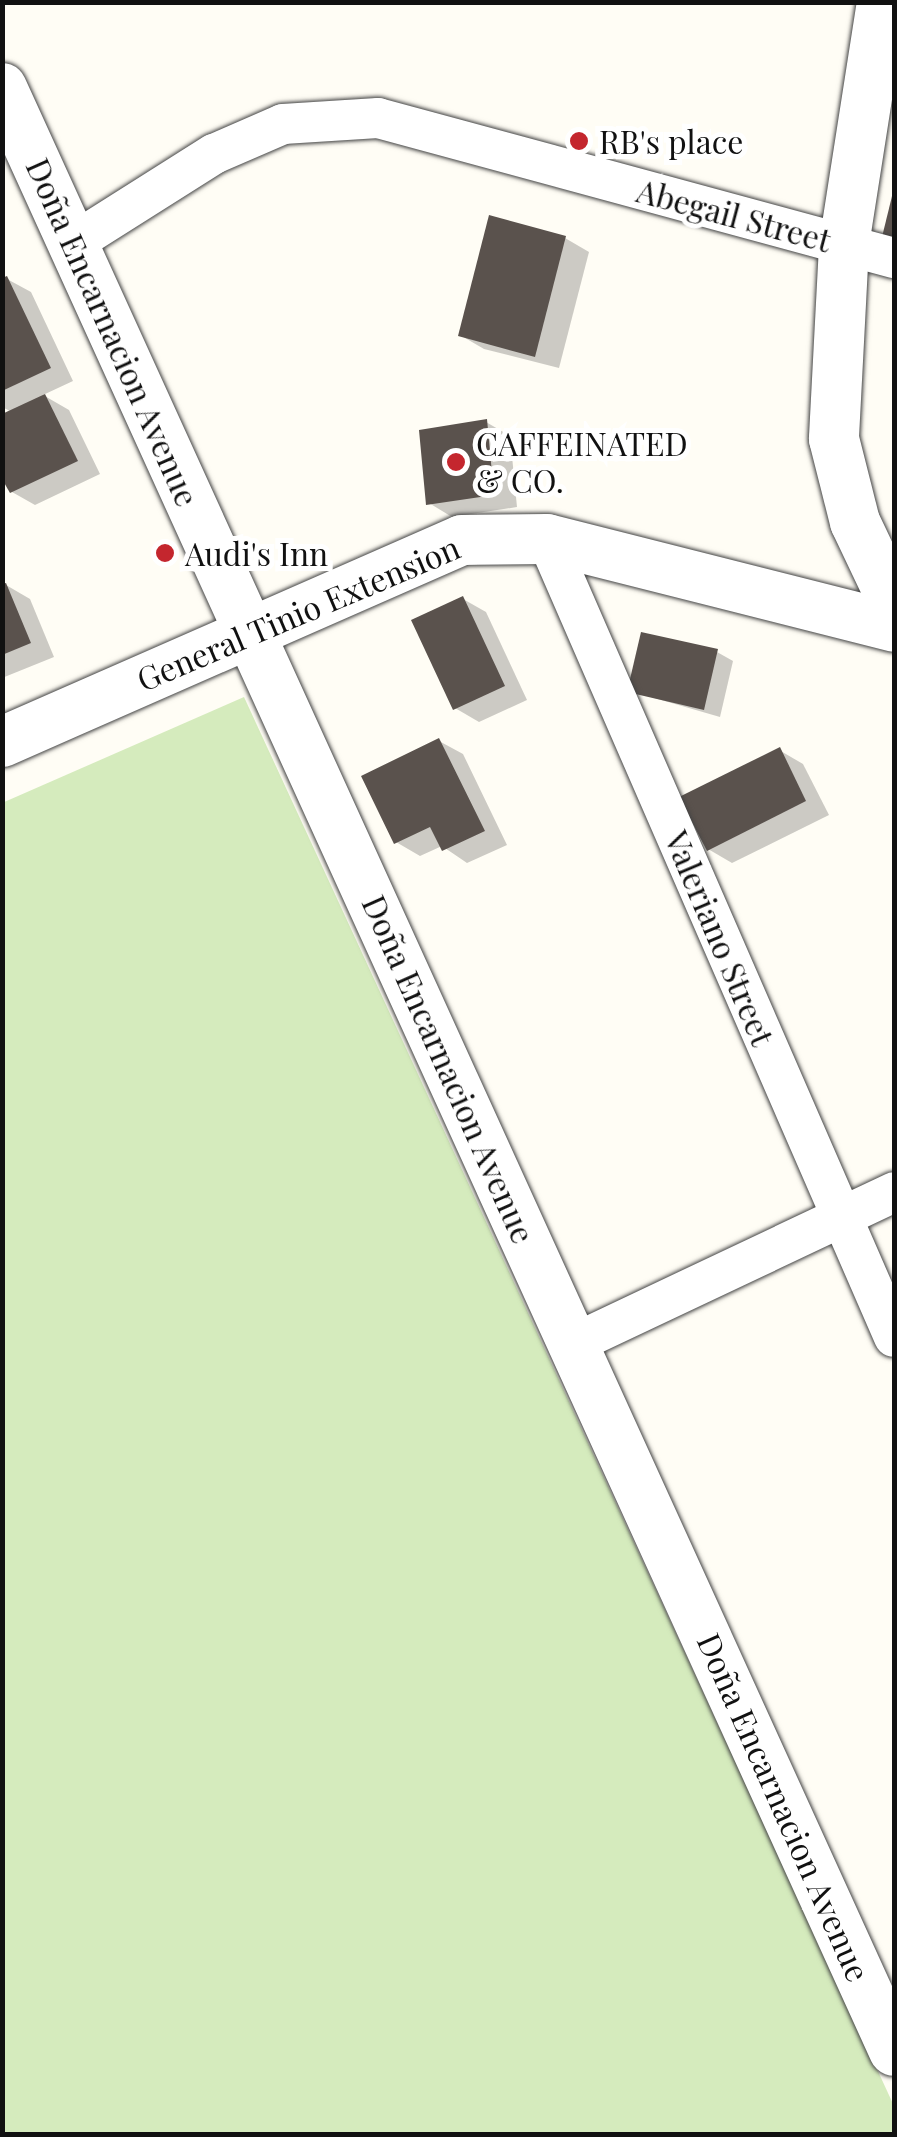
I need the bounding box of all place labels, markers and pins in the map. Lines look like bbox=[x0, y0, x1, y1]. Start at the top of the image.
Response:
place label: RB's place bbox=[599, 122, 743, 160]
marker: RB's place bbox=[568, 130, 590, 152]
place label: CAFFEINATED & CO. bbox=[476, 425, 688, 500]
marker: CAFFEINATED & CO. bbox=[445, 451, 467, 473]
place label: Audi's Inn bbox=[185, 534, 328, 572]
marker: Audi's Inn bbox=[154, 542, 176, 564]

